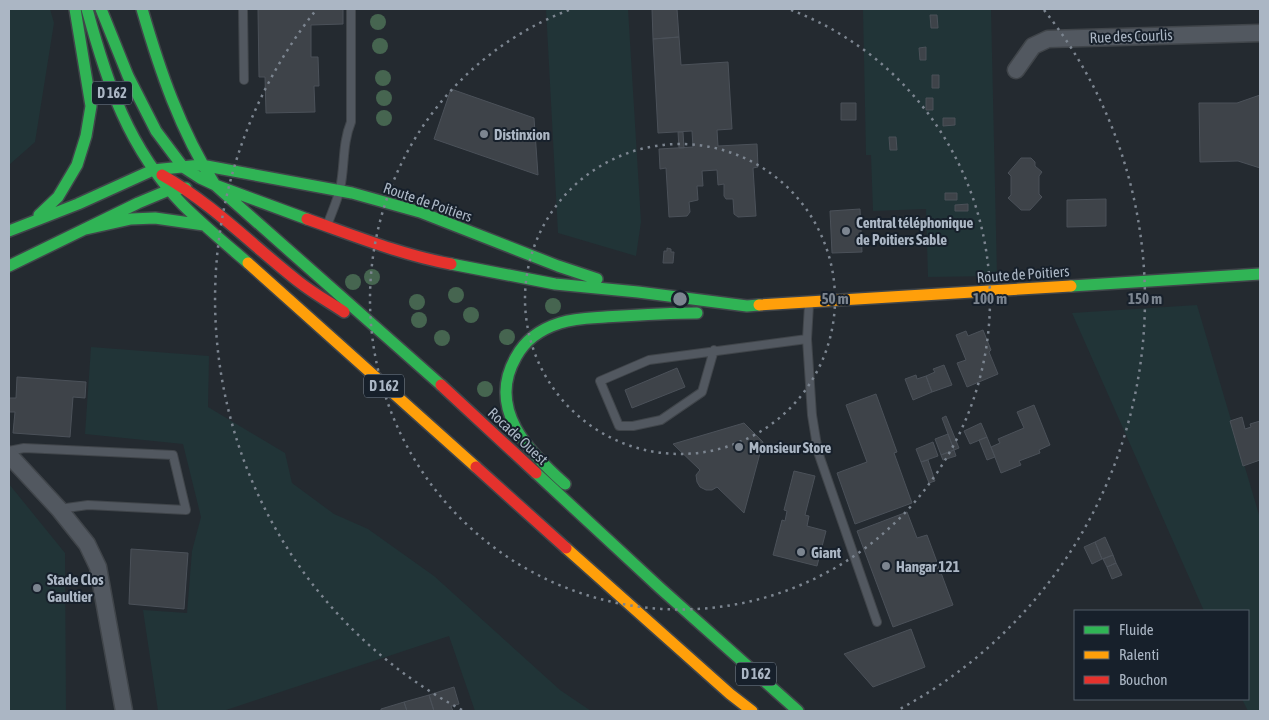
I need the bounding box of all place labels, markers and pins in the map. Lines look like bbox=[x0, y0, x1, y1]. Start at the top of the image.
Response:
place label: Distinxion bbox=[494, 126, 550, 143]
marker: Distinxion bbox=[478, 128, 490, 140]
place label: Central téléphonique de Poitiers Sable bbox=[856, 214, 973, 248]
marker: Central téléphonique de Poitiers Sable bbox=[840, 225, 852, 237]
centre of rings bbox=[671, 290, 689, 308]
place label: Monsieur Store bbox=[749, 439, 832, 456]
marker: Monsieur Store bbox=[733, 441, 745, 453]
place label: Giant bbox=[811, 544, 842, 561]
marker: Giant bbox=[795, 546, 807, 558]
place label: Hangar 121 bbox=[896, 558, 960, 575]
marker: Hangar 121 bbox=[880, 560, 892, 572]
place label: Stade Clos Gaultier bbox=[47, 571, 104, 605]
marker: Stade Clos Gaultier bbox=[31, 582, 43, 594]

